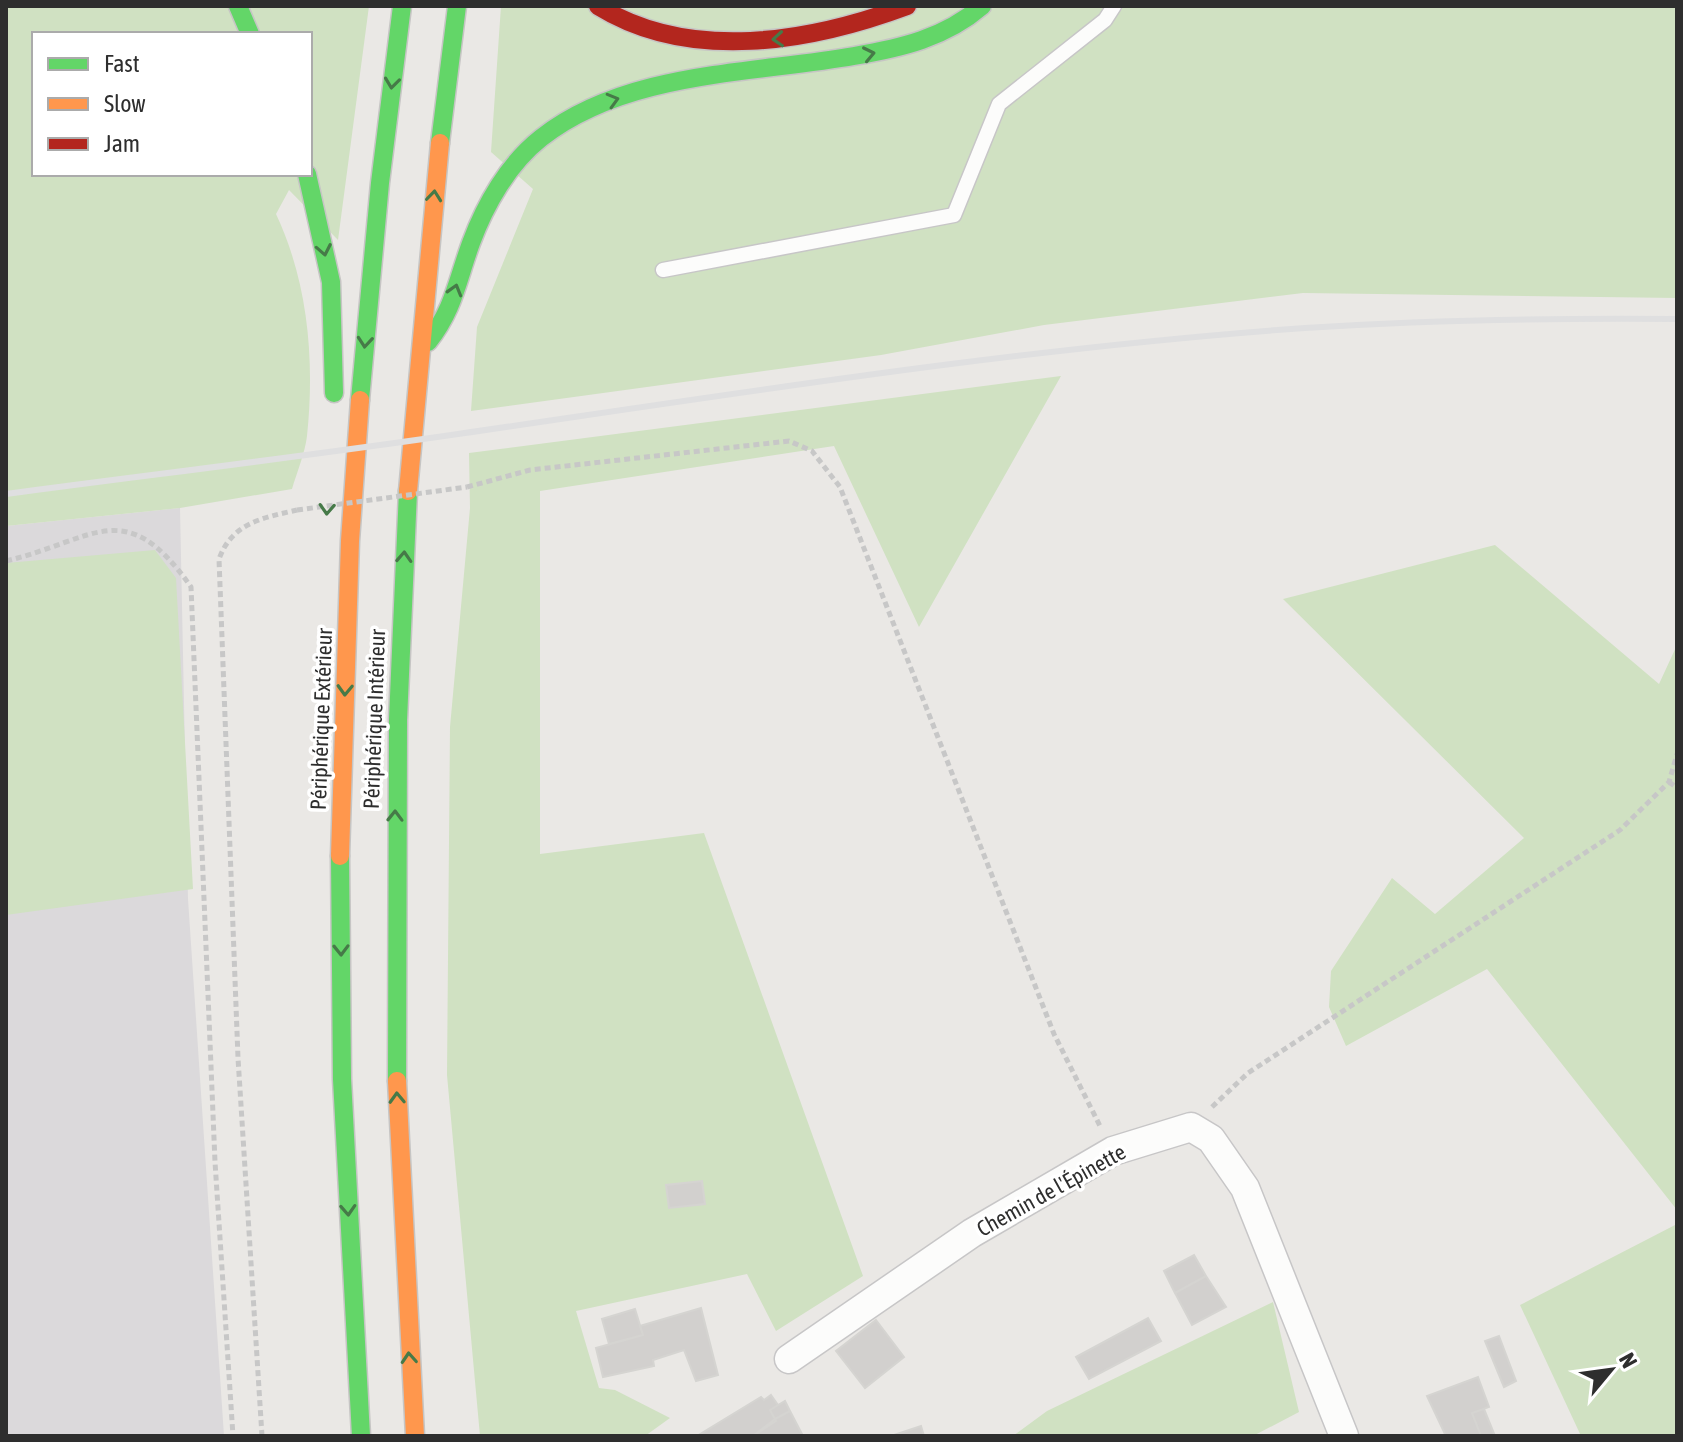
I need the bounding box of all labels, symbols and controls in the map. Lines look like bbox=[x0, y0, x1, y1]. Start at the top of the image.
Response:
one-way arrow bbox=[771, 30, 783, 47]
legend bbox=[32, 32, 312, 176]
one-way arrow bbox=[862, 46, 876, 63]
text: Fast bbox=[104, 50, 140, 77]
one-way arrow bbox=[383, 77, 400, 90]
text: Slow bbox=[104, 90, 146, 117]
one-way arrow bbox=[606, 93, 620, 109]
text: Jam bbox=[104, 130, 140, 157]
one-way arrow bbox=[425, 189, 442, 202]
one-way arrow bbox=[315, 243, 332, 257]
one-way arrow bbox=[446, 284, 463, 298]
one-way arrow bbox=[356, 336, 373, 349]
one-way arrow bbox=[319, 503, 336, 516]
one-way arrow bbox=[395, 550, 412, 563]
street label: Périphérique Extérieur bbox=[305, 627, 337, 810]
street label: Périphérique Intérieur bbox=[358, 628, 390, 809]
one-way arrow bbox=[337, 684, 354, 697]
one-way arrow bbox=[386, 809, 404, 822]
one-way arrow bbox=[332, 944, 350, 957]
one-way arrow bbox=[389, 1092, 406, 1104]
street label: Chemin de l'Épinette bbox=[972, 1138, 1130, 1242]
one-way arrow bbox=[340, 1204, 357, 1217]
north arrow bbox=[1571, 1330, 1651, 1410]
text: N bbox=[1614, 1348, 1643, 1372]
one-way arrow bbox=[401, 1351, 418, 1364]

